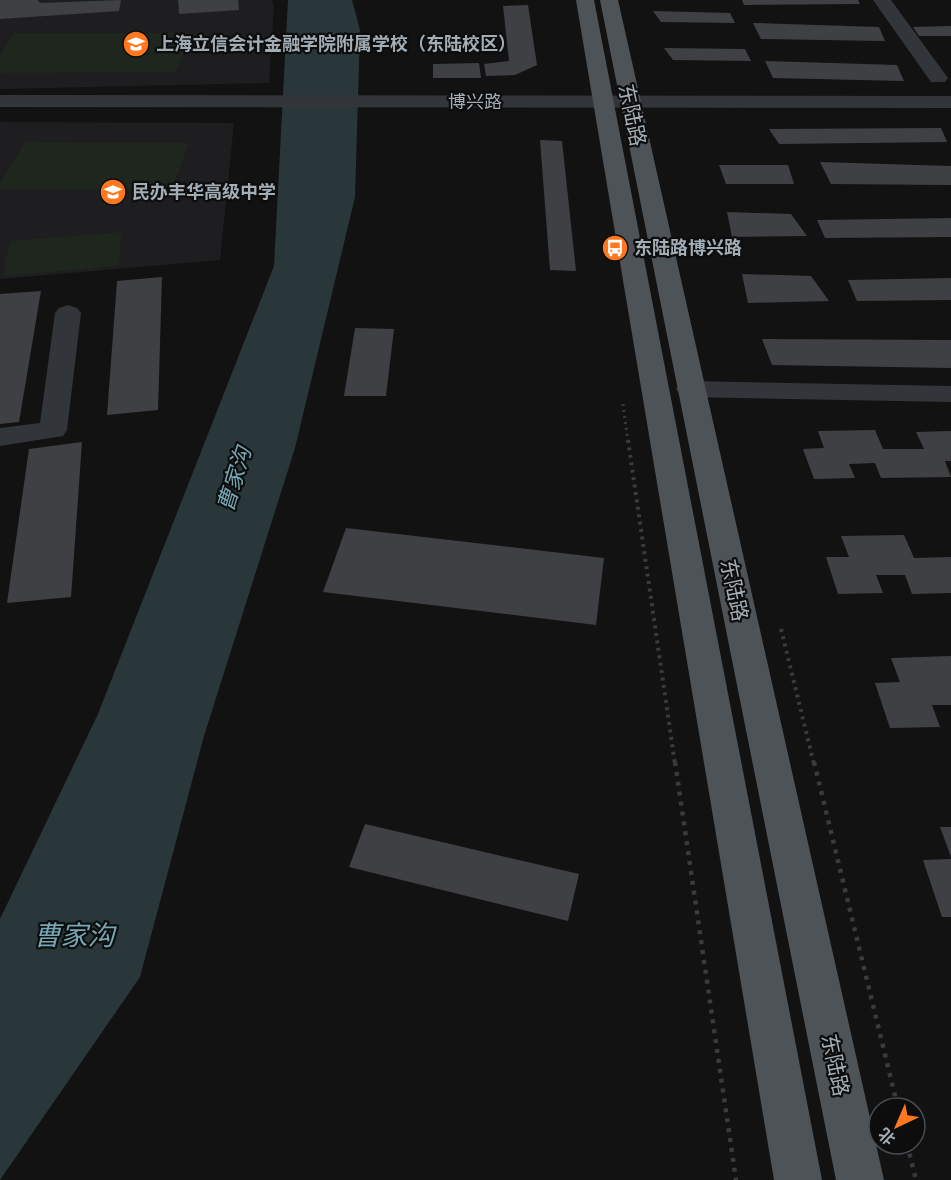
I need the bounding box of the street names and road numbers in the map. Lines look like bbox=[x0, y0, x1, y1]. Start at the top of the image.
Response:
street label: 东陆路 bbox=[614, 81, 652, 148]
street label: 博兴路 bbox=[448, 90, 502, 113]
street label: 东陆路 bbox=[716, 556, 754, 623]
street label: 东陆路 bbox=[817, 1031, 855, 1098]

